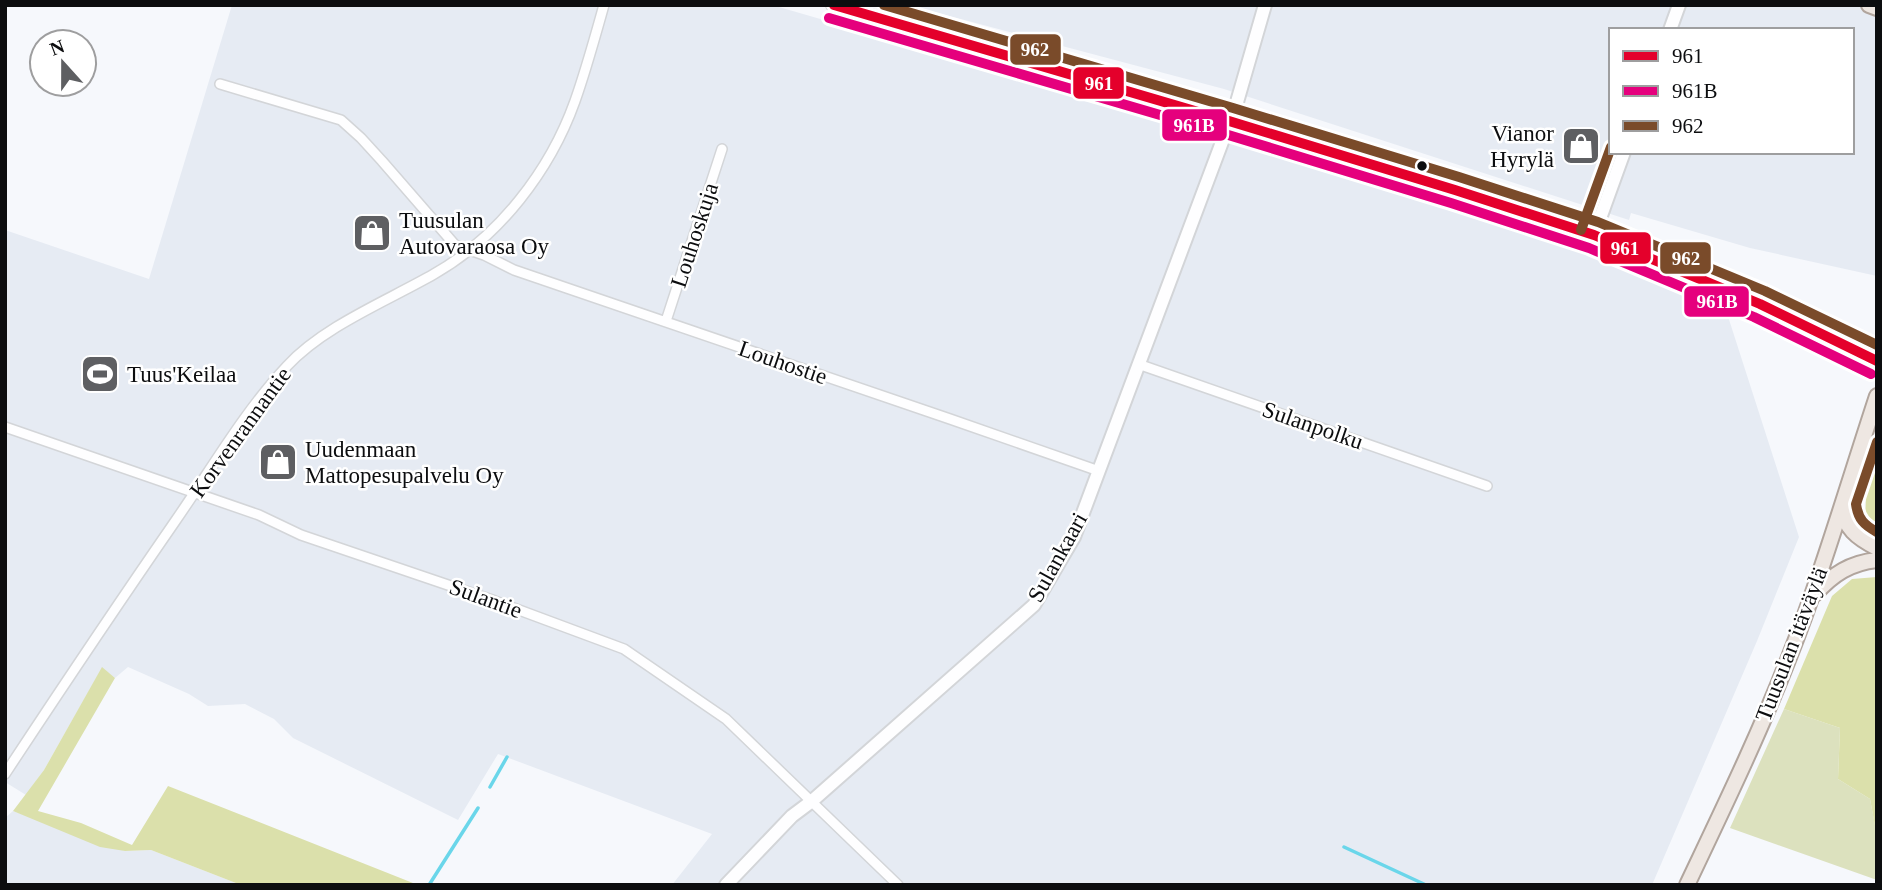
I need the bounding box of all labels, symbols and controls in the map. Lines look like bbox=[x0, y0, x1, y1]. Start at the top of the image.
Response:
north arrow bbox=[28, 28, 98, 98]
legend bbox=[1609, 28, 1854, 154]
line badge: 962 bbox=[1009, 33, 1062, 66]
text: N bbox=[47, 35, 68, 60]
text: 962 bbox=[1021, 39, 1049, 60]
text: 961 bbox=[1672, 44, 1704, 68]
line badge: 961 bbox=[1072, 66, 1125, 100]
text: 961 bbox=[1085, 73, 1113, 94]
text: 961B bbox=[1672, 79, 1718, 103]
line badge: 961B bbox=[1161, 108, 1228, 142]
text: 962 bbox=[1672, 114, 1704, 138]
text: 961B bbox=[1173, 115, 1215, 136]
place label: Vianor Hyrylä bbox=[1490, 121, 1554, 172]
shop icon: Vianor Hyrylä bbox=[1560, 125, 1602, 167]
unlabelled marker bbox=[1415, 159, 1429, 173]
street label: Louhoskuja bbox=[666, 180, 723, 291]
place label: Tuusulan Autovaraosa Oy bbox=[399, 208, 550, 259]
shop icon: Tuusulan Autovaraosa Oy bbox=[351, 212, 393, 254]
line badge: 961 bbox=[1599, 231, 1652, 265]
text: 961 bbox=[1611, 238, 1639, 259]
line badge: 962 bbox=[1659, 241, 1712, 275]
text: 962 bbox=[1672, 248, 1700, 269]
line badge: 961B bbox=[1683, 285, 1750, 318]
text: 961B bbox=[1696, 291, 1738, 312]
street label: Louhostie bbox=[735, 336, 830, 389]
sports icon: Tuus'Keilaa bbox=[79, 353, 121, 395]
place label: Tuus'Keilaa bbox=[127, 362, 236, 387]
street label: Korvenrannantie bbox=[185, 362, 296, 502]
street label: Sulanpolku bbox=[1259, 397, 1367, 455]
place label: Uudenmaan Mattopesupalvelu Oy bbox=[305, 437, 504, 488]
shop icon: Uudenmaan Mattopesupalvelu Oy bbox=[257, 441, 299, 483]
street label: Sulankaari bbox=[1023, 508, 1092, 606]
street label: Tuusulan itäväylä bbox=[1751, 563, 1832, 725]
street label: Sulantie bbox=[446, 574, 526, 623]

